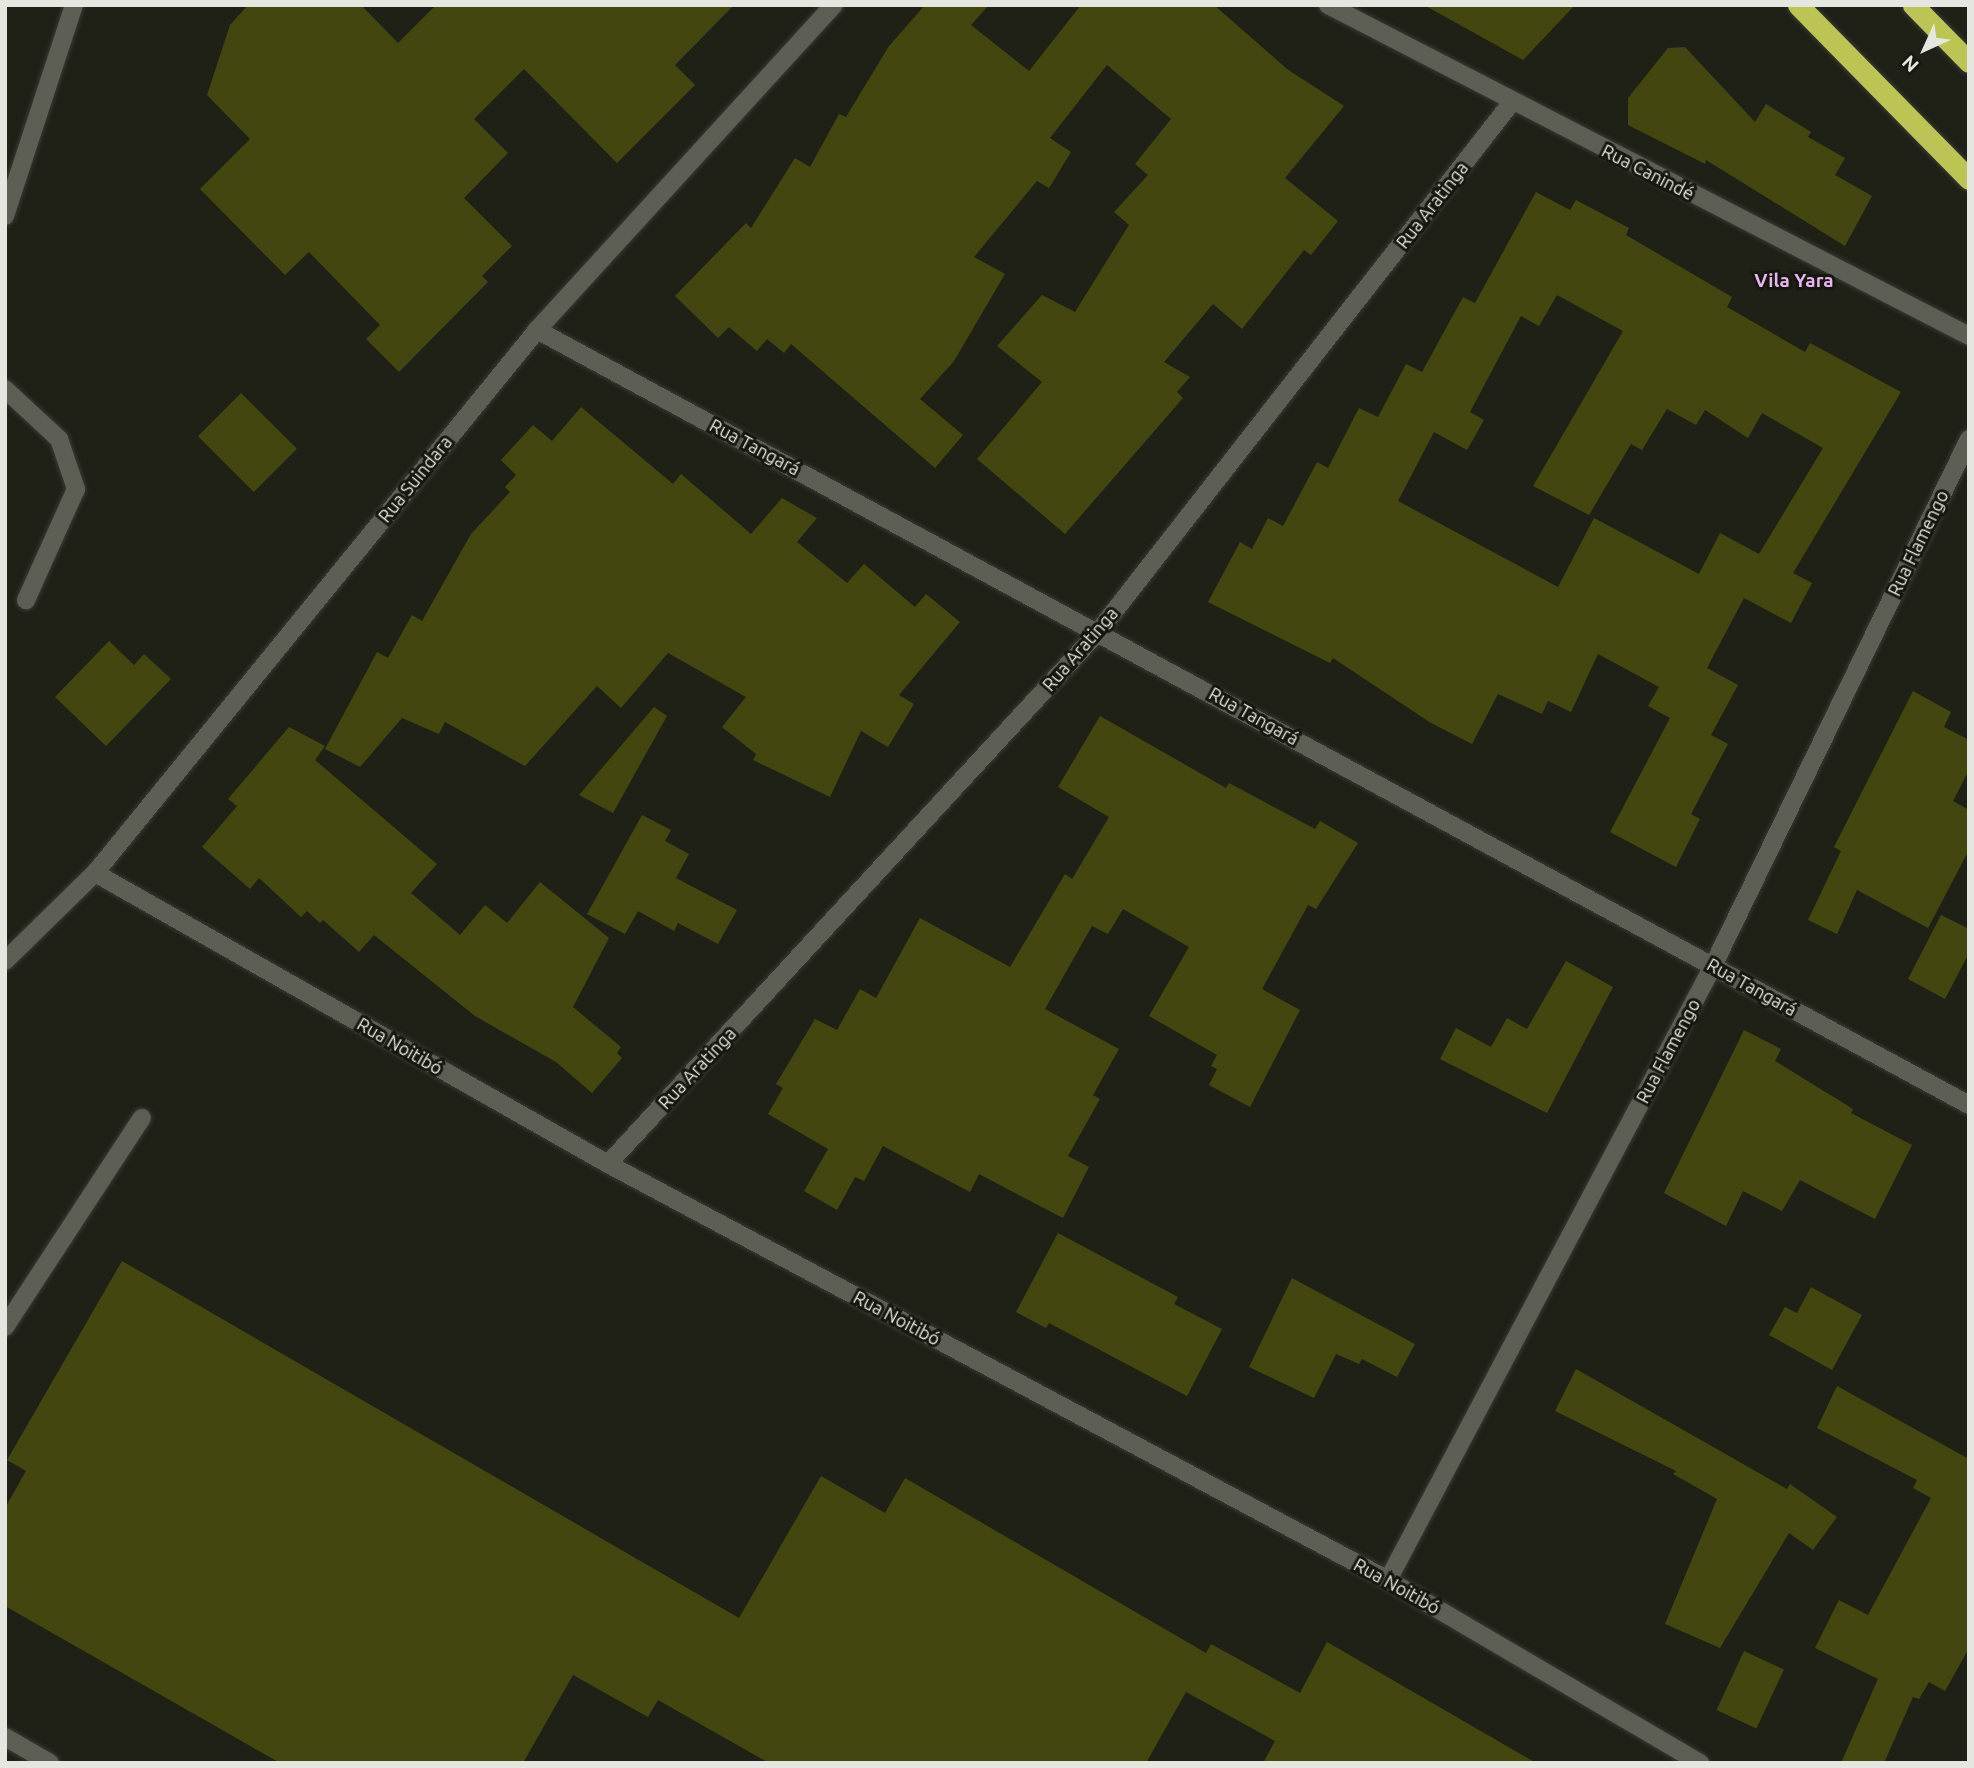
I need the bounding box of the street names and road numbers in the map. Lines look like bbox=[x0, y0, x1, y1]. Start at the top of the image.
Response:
street label: Rua Canindé bbox=[1598, 140, 1698, 204]
street label: Rua Aratinga bbox=[1391, 157, 1473, 253]
street label: Rua Tangará bbox=[706, 414, 804, 480]
street label: Rua Suindara bbox=[374, 431, 456, 527]
street label: Rua Flamengo bbox=[1883, 487, 1953, 599]
street label: Rua Aratinga bbox=[1038, 603, 1122, 695]
street label: Rua Tangará bbox=[1205, 682, 1303, 750]
street label: Rua Tangará bbox=[1703, 953, 1801, 1021]
street label: Rua Flamengo bbox=[1631, 995, 1705, 1107]
street label: Rua Noitibó bbox=[353, 1013, 447, 1079]
street label: Rua Aratinga bbox=[654, 1023, 740, 1113]
street label: Rua Noitibó bbox=[850, 1286, 944, 1350]
street label: Rua Noitibó bbox=[1350, 1553, 1444, 1619]

